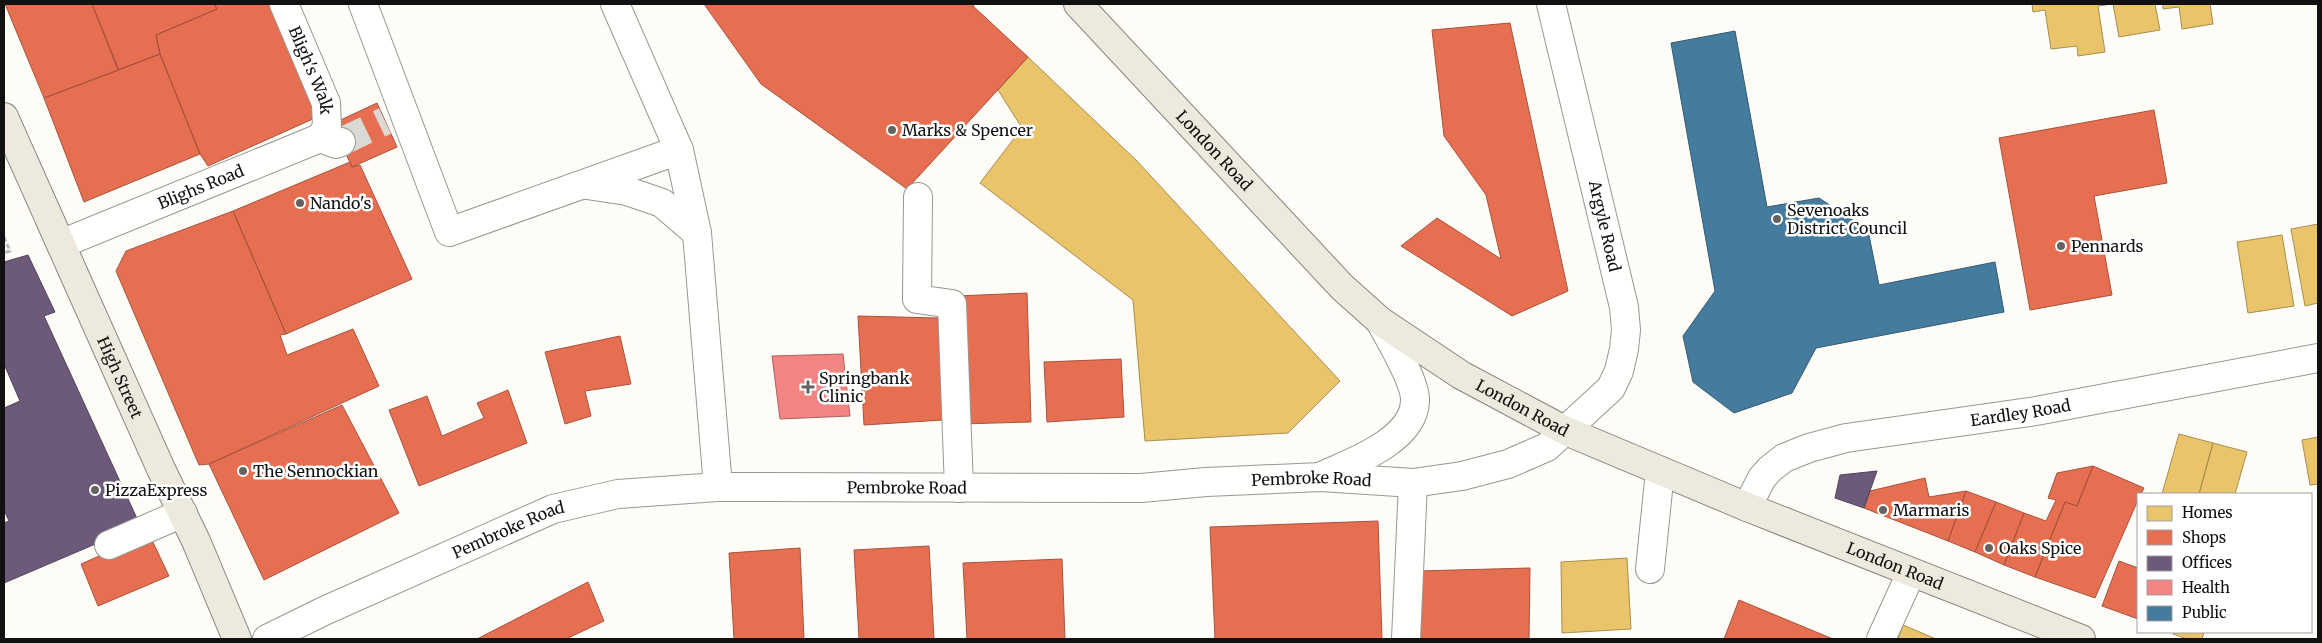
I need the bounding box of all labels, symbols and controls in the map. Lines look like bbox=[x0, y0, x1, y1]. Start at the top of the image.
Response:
street label: Bligh's Walk bbox=[284, 23, 337, 116]
street label: London Road bbox=[1172, 106, 1257, 195]
place label: Marks & Spencer bbox=[902, 120, 1033, 140]
marker: Marks & Spencer bbox=[886, 124, 898, 136]
street label: Blighs Road bbox=[155, 160, 247, 213]
street label: Argyle Road bbox=[1585, 177, 1625, 274]
place label: Nando's bbox=[310, 193, 372, 213]
marker: Nando's bbox=[294, 197, 306, 209]
place label: Sevenoaks District Council bbox=[1787, 200, 1907, 238]
marker: Sevenoaks District Council bbox=[1771, 213, 1783, 225]
place label: Pennards bbox=[2071, 236, 2144, 256]
marker: Pennards bbox=[2055, 240, 2067, 252]
street label: High Street bbox=[93, 333, 147, 422]
place label: Springbank Clinic bbox=[819, 368, 910, 406]
street label: London Road bbox=[1473, 375, 1573, 441]
marker: Springbank Clinic bbox=[801, 380, 815, 394]
street label: Eardley Road bbox=[1969, 395, 2072, 430]
place label: The Sennockian bbox=[253, 461, 379, 481]
marker: The Sennockian bbox=[237, 465, 249, 477]
street label: Pembroke Road bbox=[1251, 467, 1373, 490]
street label: Pembroke Road bbox=[847, 477, 967, 498]
place label: PizzaExpress bbox=[105, 480, 208, 500]
marker: PizzaExpress bbox=[89, 484, 101, 496]
legend bbox=[2137, 493, 2312, 633]
street label: Pembroke Road bbox=[449, 497, 566, 563]
place label: Marmaris bbox=[1893, 500, 1970, 520]
text: Homes bbox=[2182, 503, 2233, 522]
marker: Marmaris bbox=[1877, 504, 1889, 516]
text: Shops bbox=[2182, 528, 2226, 547]
street label: London Road bbox=[1844, 537, 1947, 594]
place label: Oaks Spice bbox=[1999, 538, 2081, 558]
marker: Oaks Spice bbox=[1983, 542, 1995, 554]
text: Offices bbox=[2182, 553, 2232, 572]
text: Health bbox=[2182, 578, 2230, 597]
text: Public bbox=[2182, 603, 2227, 622]

